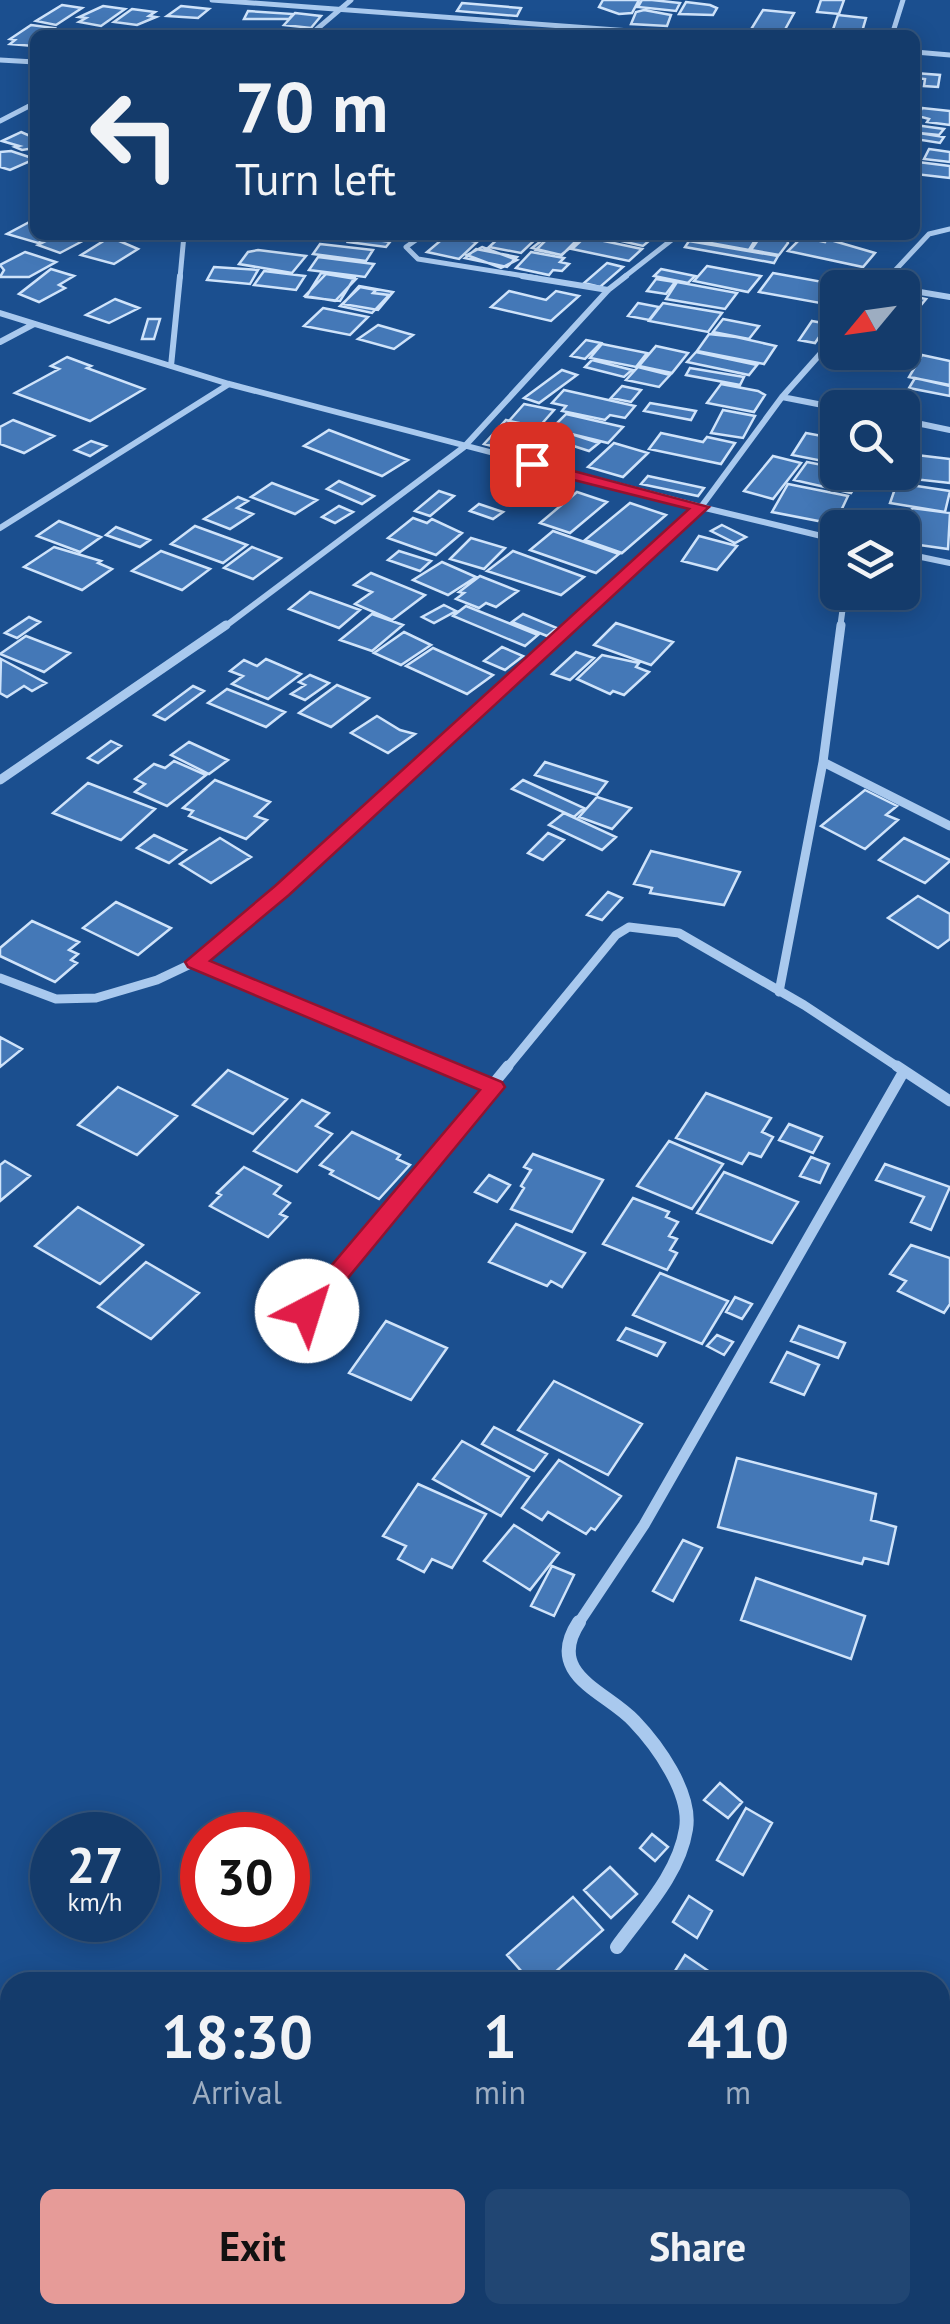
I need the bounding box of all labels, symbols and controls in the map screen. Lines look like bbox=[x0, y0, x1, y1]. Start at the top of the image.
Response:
text: 70 m bbox=[235, 61, 388, 151]
icon: left bbox=[70, 70, 200, 200]
text: Turn left bbox=[235, 149, 396, 207]
north arrow bbox=[820, 270, 920, 370]
map controls bbox=[820, 270, 920, 610]
button: search bbox=[820, 390, 920, 490]
pin bbox=[490, 422, 575, 507]
icon: arrive bbox=[505, 437, 560, 492]
button: layers bbox=[820, 510, 920, 610]
position arrow bbox=[255, 1259, 359, 1363]
speed limit sign: 30 bbox=[180, 1812, 310, 1942]
text: 27 bbox=[67, 1832, 123, 1897]
text: km/h bbox=[68, 1886, 122, 1918]
text: 18:30 bbox=[161, 1997, 313, 2075]
text: 1 bbox=[483, 1997, 517, 2075]
text: 410 bbox=[687, 1997, 789, 2075]
text: Arrival bbox=[192, 2071, 282, 2113]
text: min bbox=[474, 2071, 526, 2113]
text: m bbox=[725, 2071, 751, 2113]
button: Exit bbox=[40, 2189, 465, 2304]
button: Share bbox=[485, 2189, 910, 2304]

